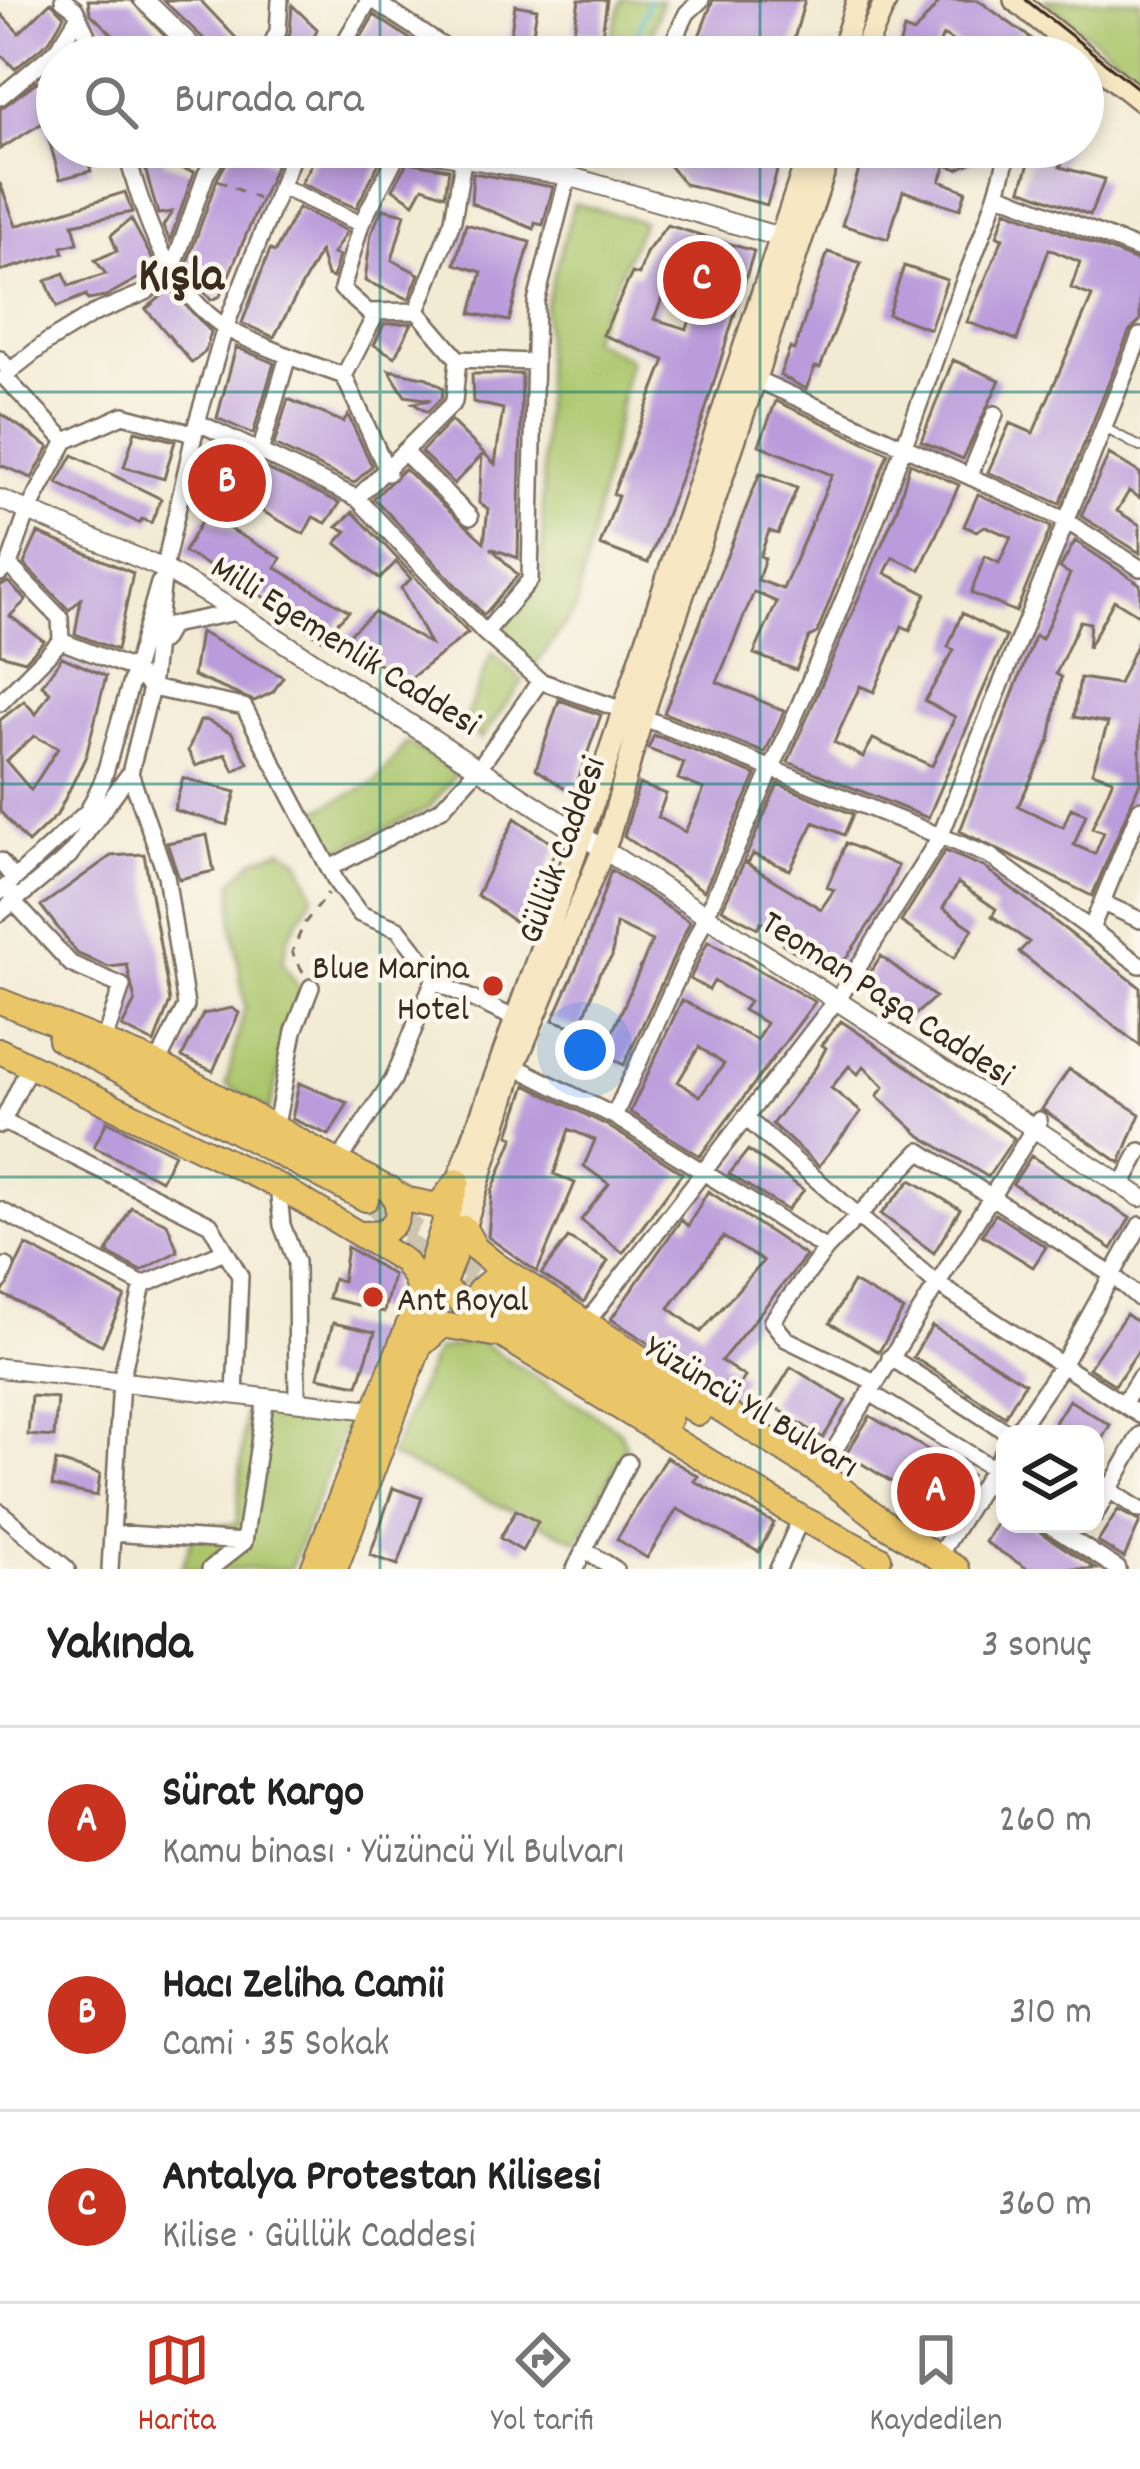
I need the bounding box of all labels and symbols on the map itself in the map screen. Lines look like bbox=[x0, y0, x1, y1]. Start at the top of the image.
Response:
pin: C bbox=[663, 235, 741, 325]
district label: Kışla bbox=[138, 245, 225, 314]
pin: B bbox=[188, 438, 266, 528]
street label: Milli Egemenlik Caddesi bbox=[199, 544, 489, 752]
street label: Güllük Caddesi bbox=[507, 750, 622, 952]
street label: Teoman Paşa Caddesi bbox=[749, 900, 1023, 1103]
place label: Blue Marina Hotel bbox=[312, 945, 470, 1038]
marker: Blue Marina Hotel bbox=[480, 973, 506, 999]
your location bbox=[555, 1020, 615, 1080]
place label: Ant Royal bbox=[397, 1277, 529, 1329]
marker: Ant Royal bbox=[360, 1284, 386, 1310]
street label: Yüzüncü Yıl Bulvarı bbox=[633, 1324, 867, 1494]
pin: A bbox=[897, 1447, 975, 1537]

